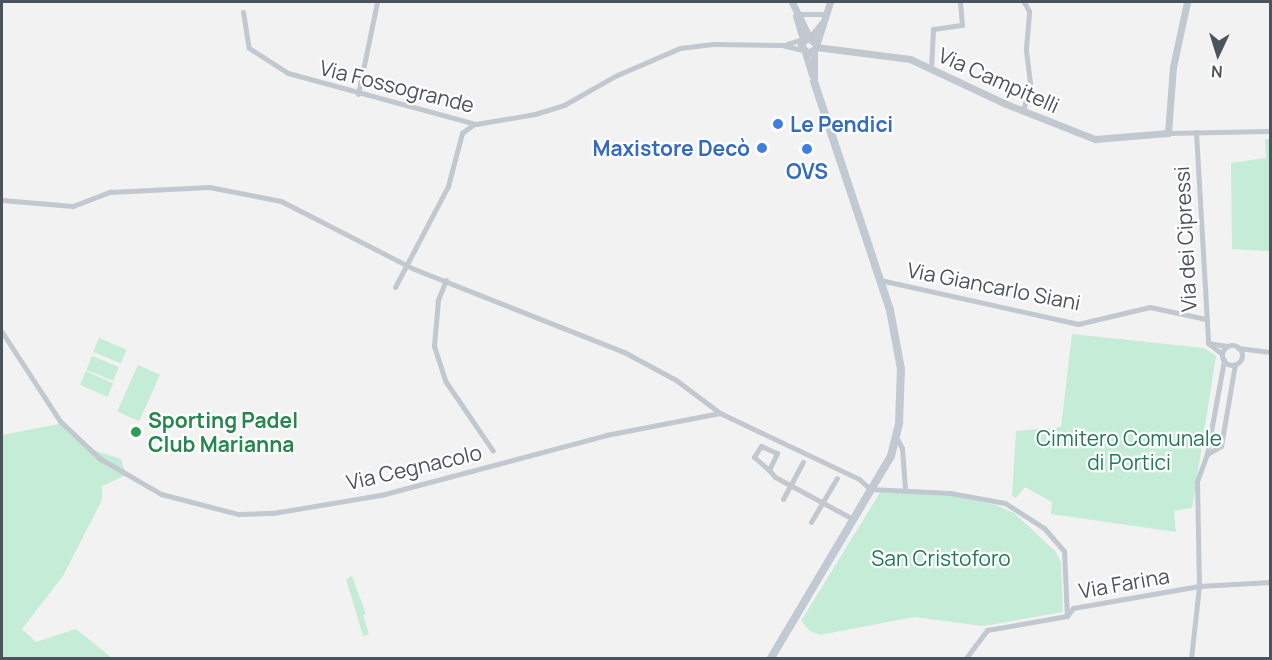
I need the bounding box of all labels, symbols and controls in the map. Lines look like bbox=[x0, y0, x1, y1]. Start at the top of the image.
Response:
north arrow bbox=[1188, 24, 1248, 84]
street label: Via Campitelli bbox=[935, 42, 1063, 118]
street label: Via Fossogrande bbox=[317, 55, 477, 117]
text: N bbox=[1210, 61, 1223, 83]
place label: Le Pendici bbox=[790, 111, 893, 137]
marker: Le Pendici bbox=[771, 117, 785, 131]
place label: Maxistore Decò bbox=[592, 135, 750, 161]
marker: Maxistore Decò bbox=[755, 141, 769, 155]
marker: OVS bbox=[800, 142, 814, 156]
place label: OVS bbox=[786, 158, 828, 184]
street label: Via dei Cipressi bbox=[1169, 166, 1201, 312]
street label: Via Giancarlo Siani bbox=[905, 257, 1083, 315]
place label: Sporting Padel Club Marianna bbox=[148, 407, 298, 457]
marker: Sporting Padel Club Marianna bbox=[129, 425, 143, 439]
park label: Cimitero Comunale di Portici bbox=[1036, 425, 1222, 475]
street label: Via Cegnacolo bbox=[344, 439, 484, 495]
park label: San Cristoforo bbox=[871, 545, 1011, 571]
street label: Via Farina bbox=[1077, 563, 1171, 603]

